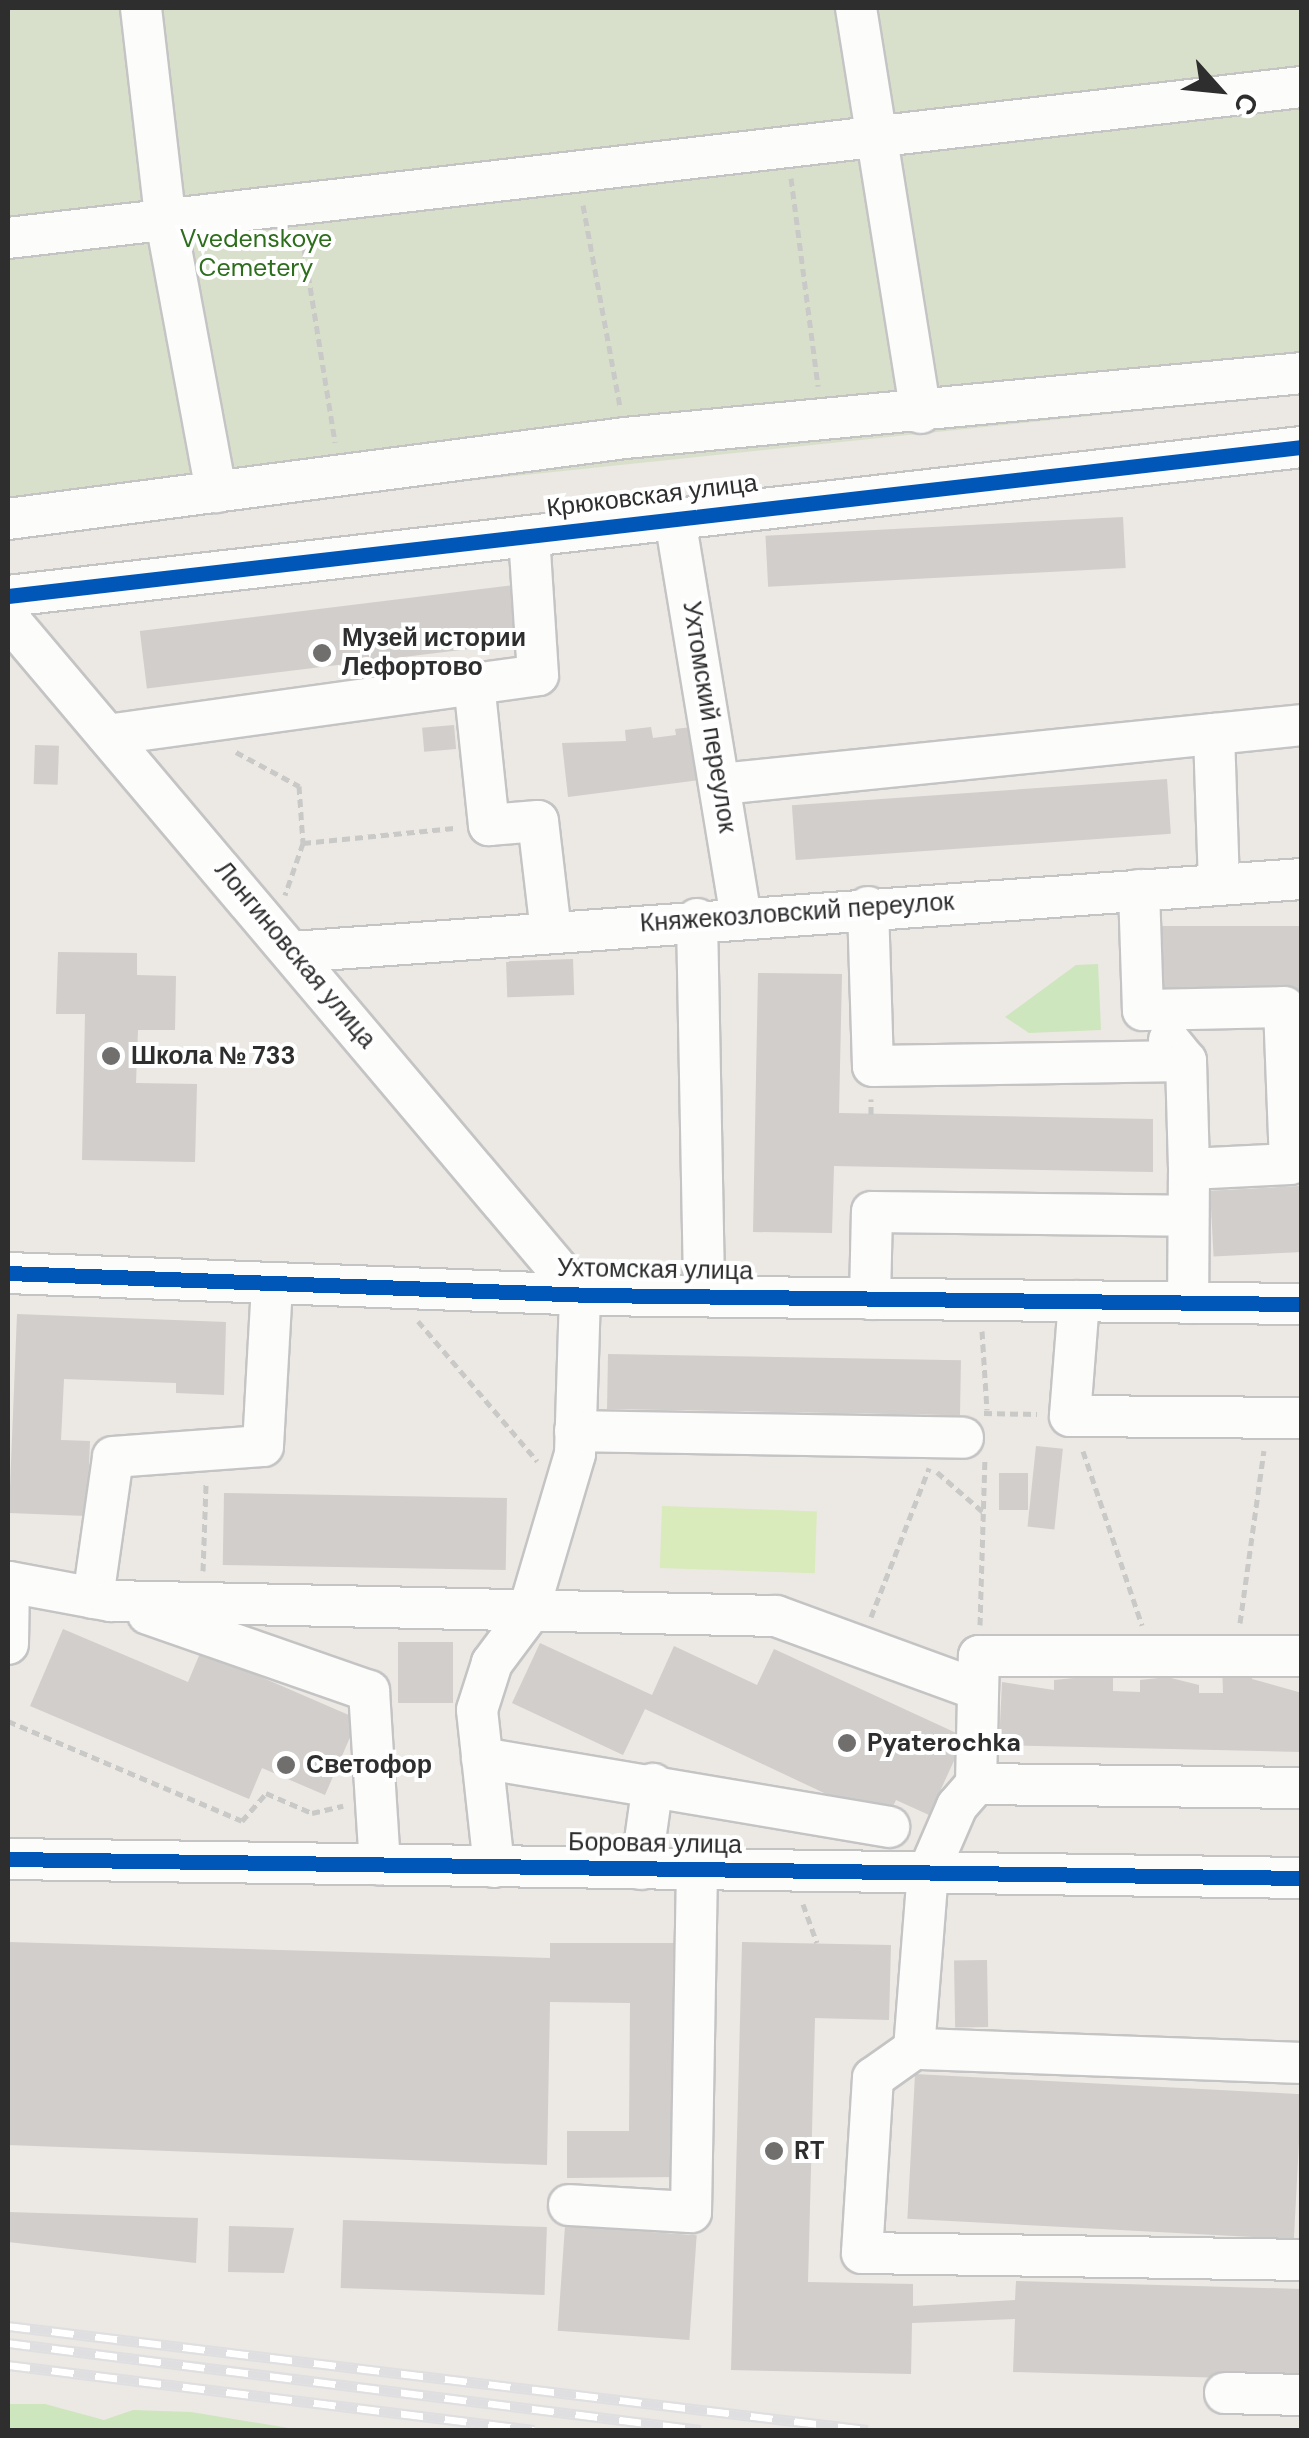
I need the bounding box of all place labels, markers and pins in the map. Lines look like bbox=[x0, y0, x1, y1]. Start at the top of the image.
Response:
place label: Музей истории Лефортово bbox=[342, 624, 526, 683]
marker: Музей истории Лефортово bbox=[311, 642, 333, 664]
place label: Школа № 733 bbox=[131, 1041, 296, 1071]
marker: Школа № 733 bbox=[100, 1045, 122, 1067]
place label: Pyaterochka bbox=[867, 1728, 1021, 1758]
marker: Pyaterochka bbox=[836, 1732, 858, 1754]
place label: Светофор bbox=[306, 1750, 432, 1780]
marker: Светофор bbox=[275, 1754, 297, 1776]
place label: RT bbox=[794, 2136, 825, 2166]
marker: RT bbox=[763, 2140, 785, 2162]

